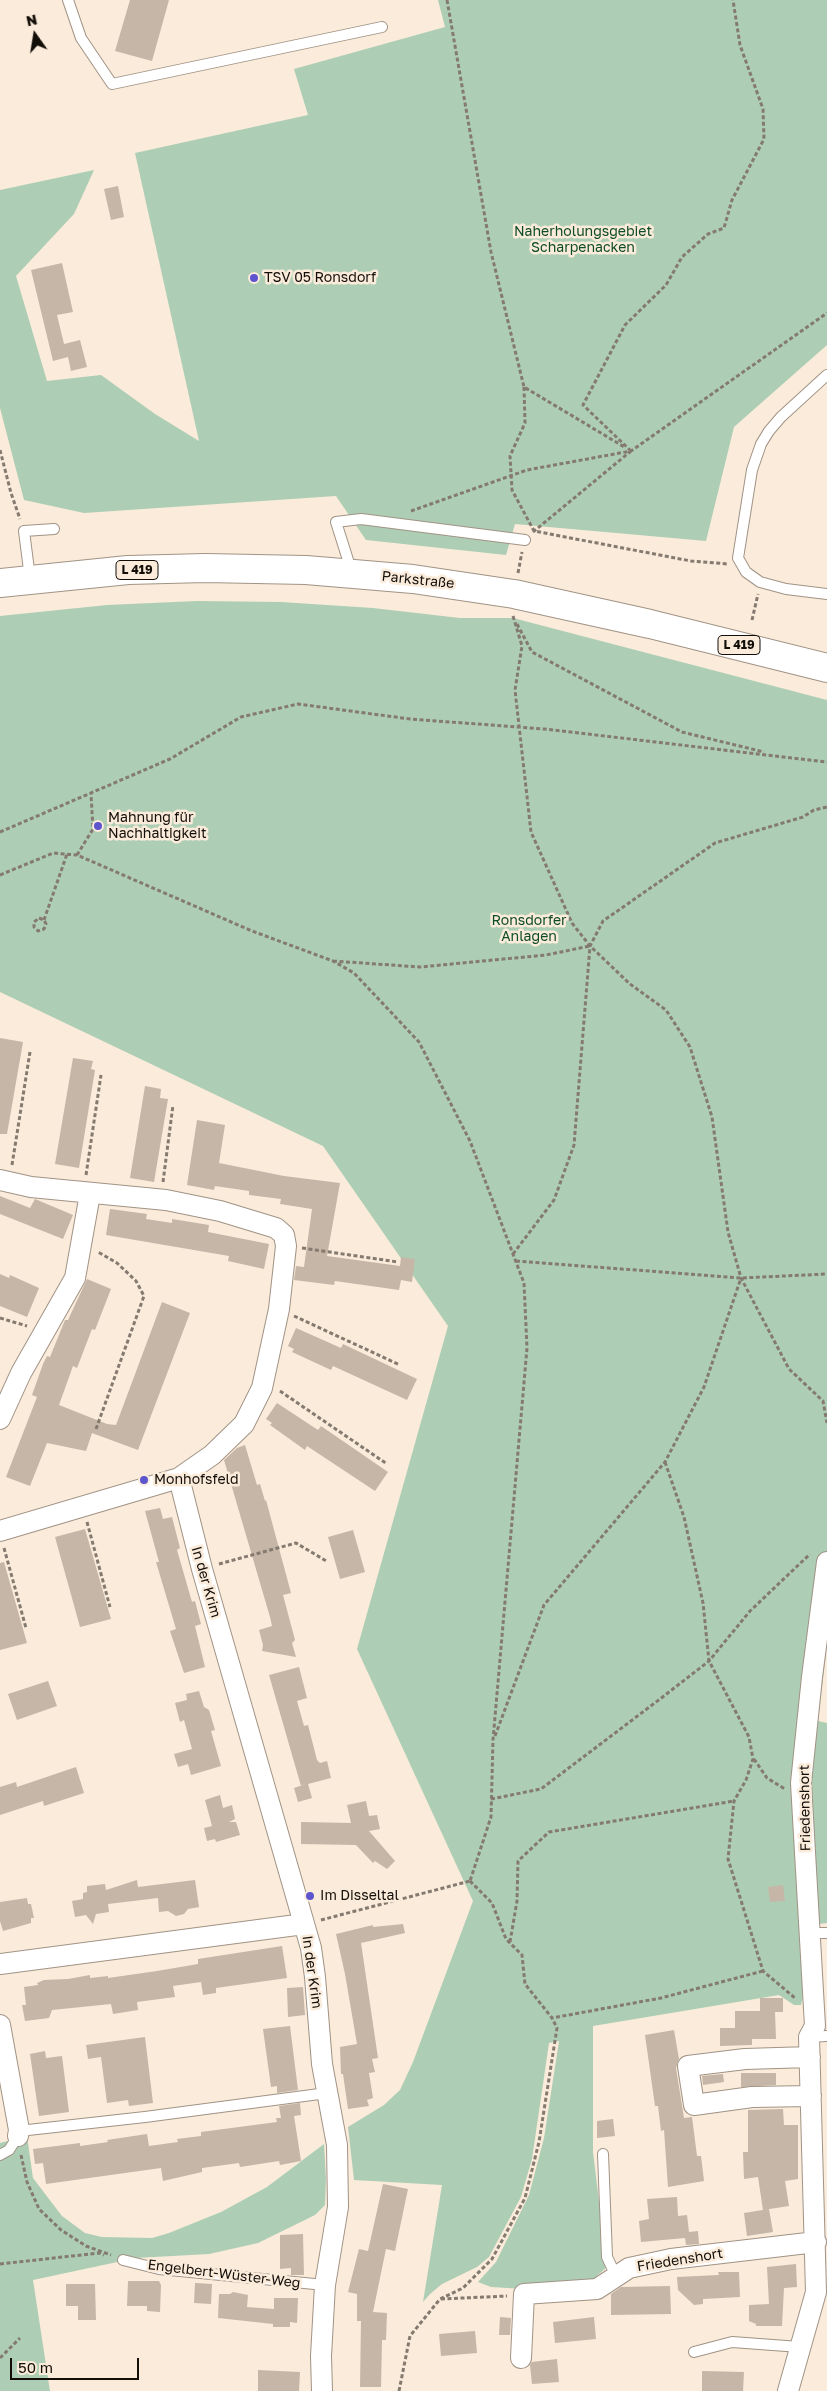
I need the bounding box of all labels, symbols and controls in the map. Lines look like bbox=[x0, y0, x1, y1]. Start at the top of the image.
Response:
north arrow bbox=[10, 10, 60, 60]
text: N bbox=[24, 10, 39, 29]
park label: Naherholungsgebiet Scharpenacken bbox=[514, 224, 652, 256]
place label: TSV 05 Ronsdorf bbox=[264, 270, 376, 286]
marker: TSV 05 Ronsdorf bbox=[248, 272, 260, 284]
road number: L 419 bbox=[116, 560, 158, 580]
street label: Parkstraße bbox=[381, 568, 455, 592]
road number: L 419 bbox=[718, 636, 760, 654]
place label: Mahnung für Nachhaltigkeit bbox=[108, 810, 207, 842]
marker: Mahnung für Nachhaltigkeit bbox=[92, 820, 104, 832]
park label: Ronsdorfer Anlagen bbox=[491, 913, 567, 946]
place label: Monhofsfeld bbox=[154, 1472, 238, 1488]
marker: Monhofsfeld bbox=[138, 1474, 150, 1486]
street label: In der Krim bbox=[188, 1544, 224, 1620]
street label: Friedenshort bbox=[796, 1764, 814, 1852]
place label: Im Disseltal bbox=[320, 1888, 399, 1904]
marker: Im Disseltal bbox=[304, 1890, 316, 1902]
street label: In der Krim bbox=[299, 1934, 325, 2010]
street label: Friedenshort bbox=[636, 2245, 724, 2275]
street label: Engelbert-Wüster-Weg bbox=[147, 2256, 301, 2292]
scale bar bbox=[12, 2348, 141, 2380]
text: 50 m bbox=[18, 2358, 53, 2376]

